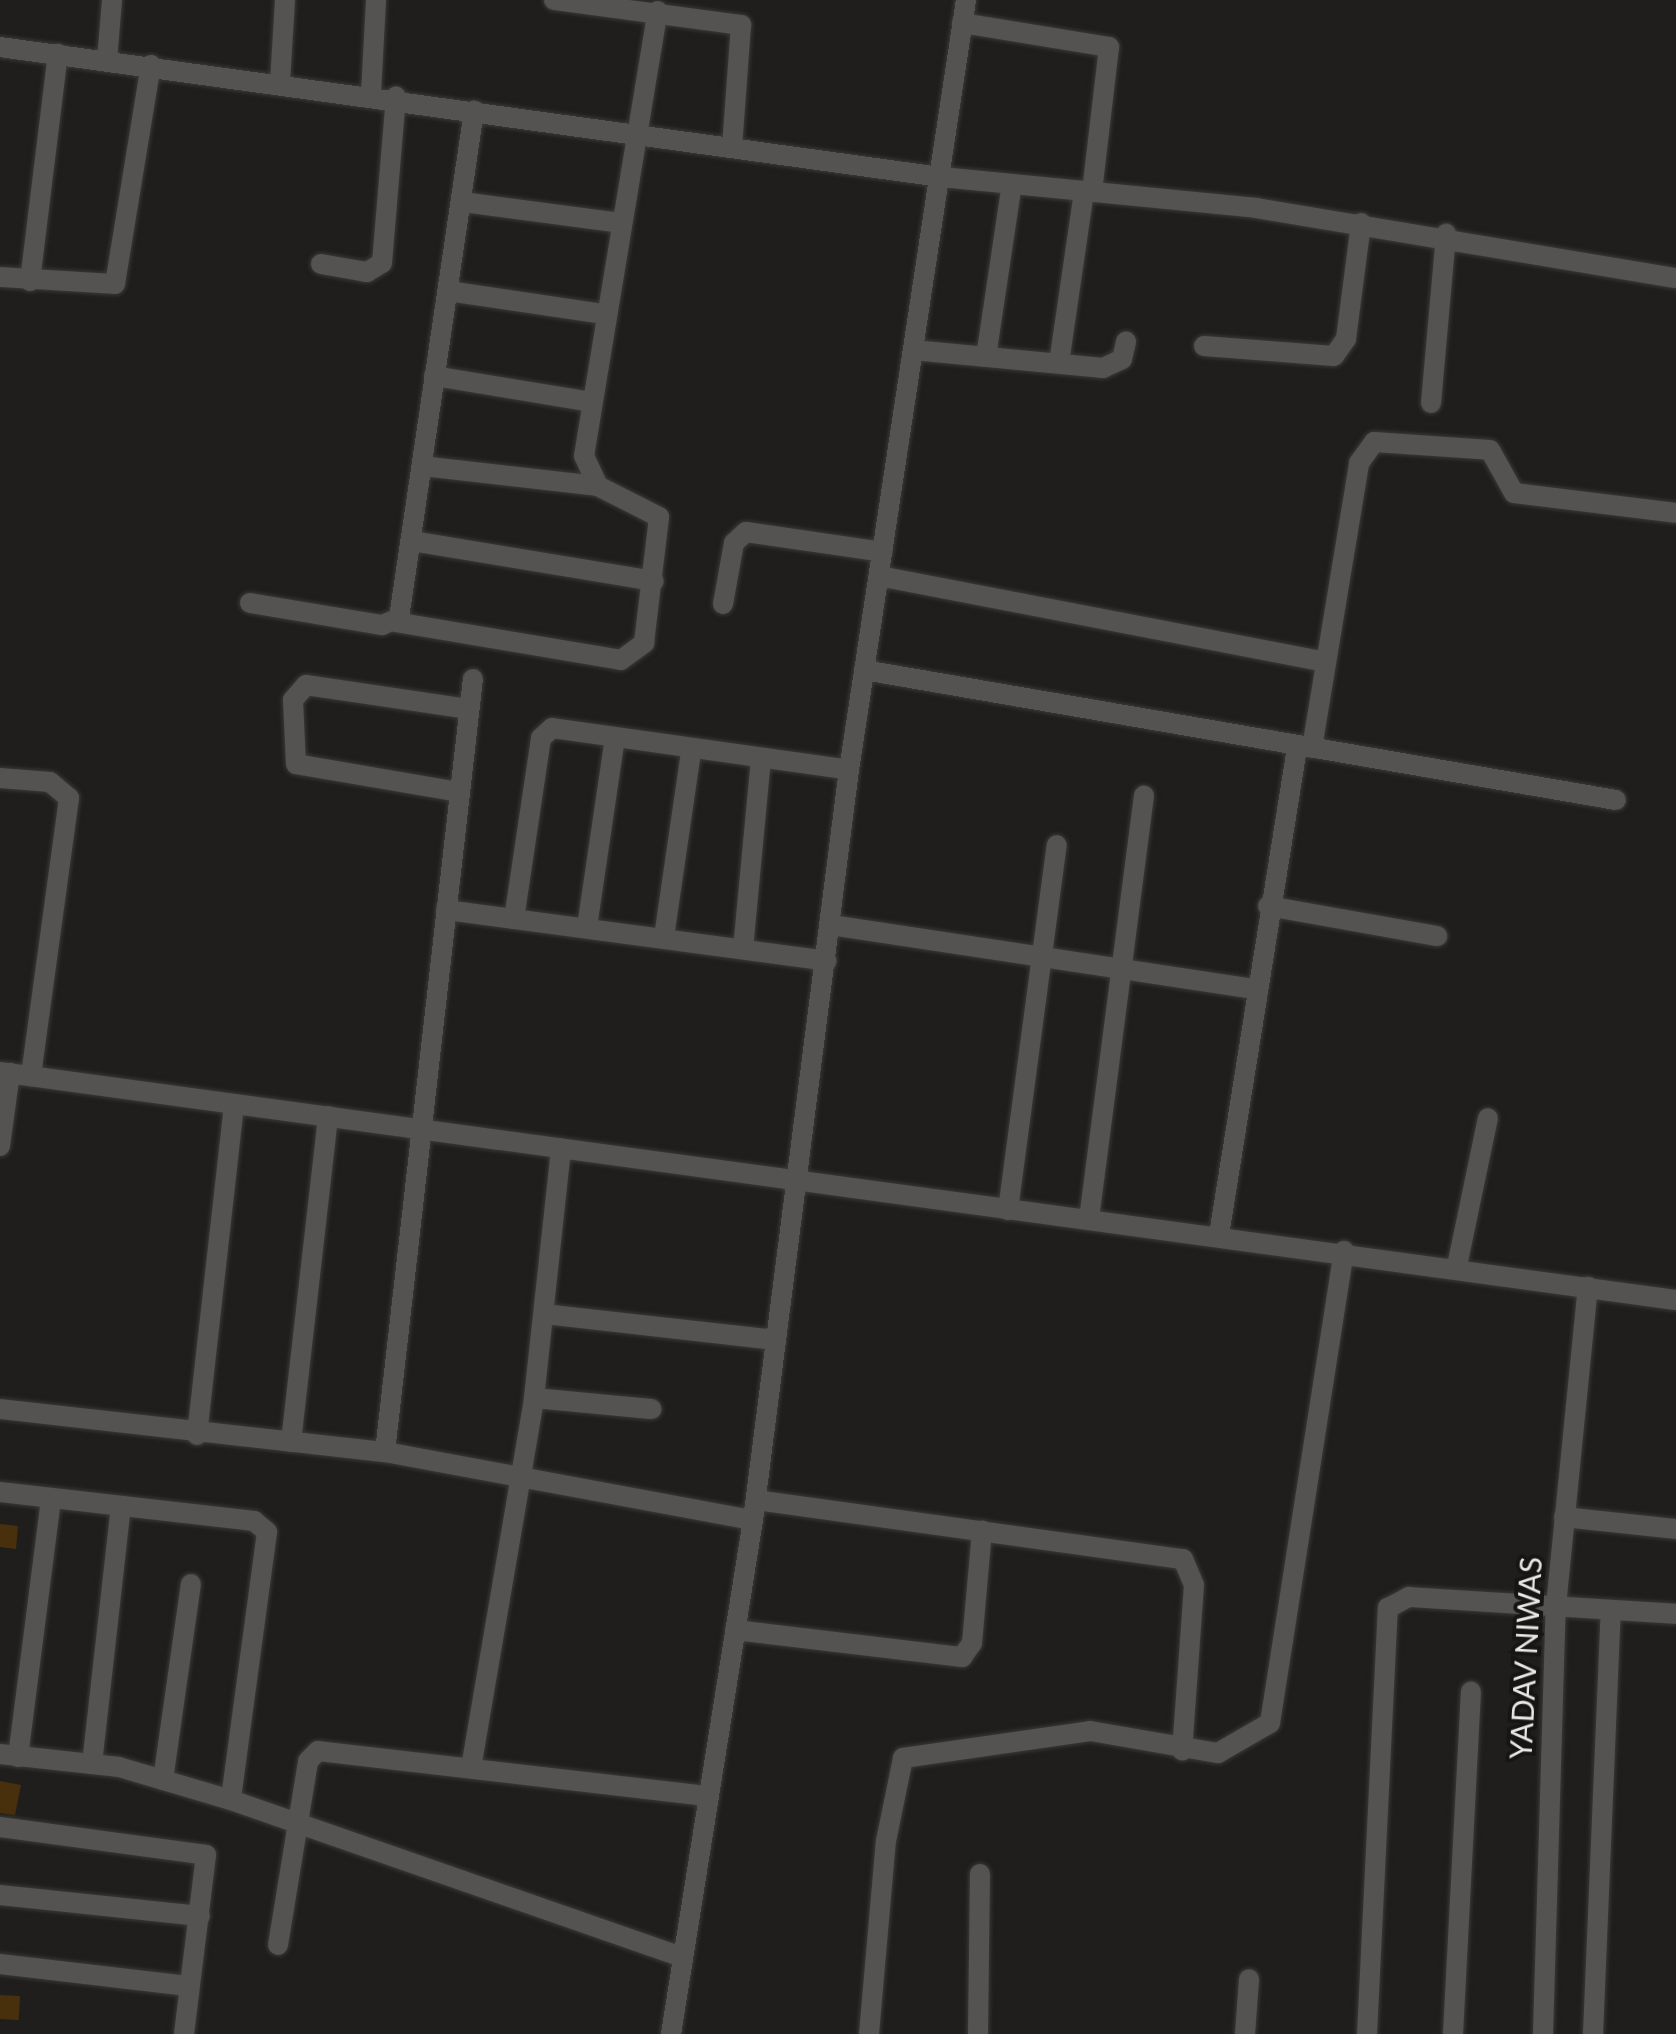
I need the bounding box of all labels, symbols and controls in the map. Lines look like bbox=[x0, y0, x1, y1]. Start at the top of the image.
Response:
street label: YADAV NIWAS bbox=[1502, 1555, 1548, 1761]

